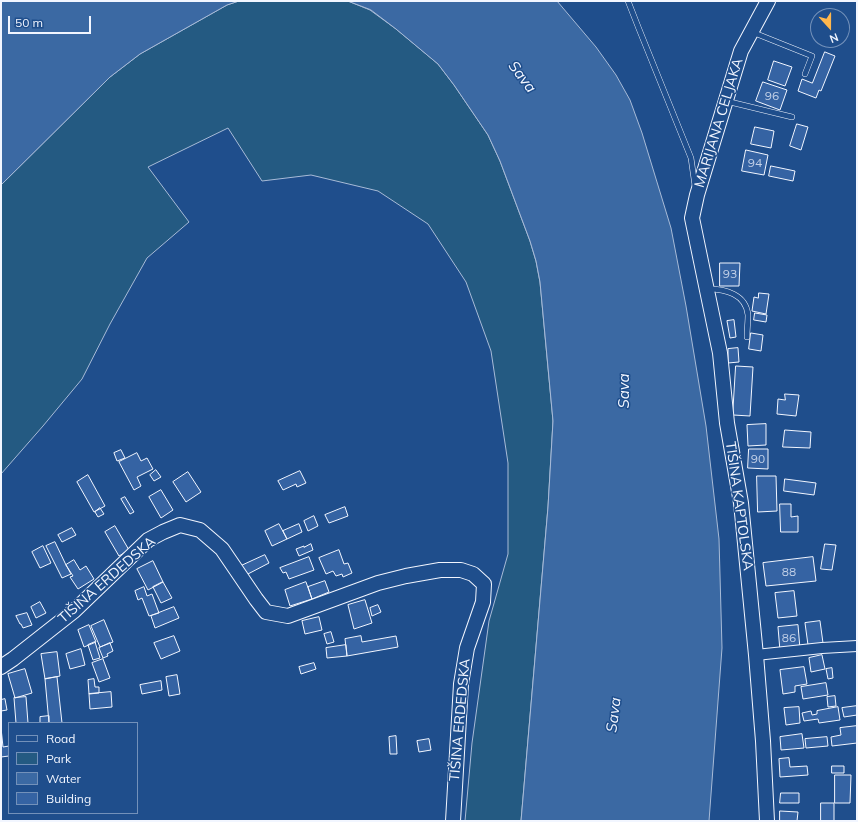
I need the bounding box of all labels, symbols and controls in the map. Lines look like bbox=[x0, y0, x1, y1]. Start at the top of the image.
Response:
scale bar bbox=[10, 8, 93, 34]
north arrow bbox=[810, 8, 850, 48]
text: 50 m bbox=[15, 15, 43, 30]
text: N bbox=[828, 30, 840, 46]
street label: MARIJANA CELJAKA bbox=[691, 56, 747, 190]
water label: Sava bbox=[504, 58, 540, 96]
house number: 96 bbox=[765, 89, 779, 103]
house number: 94 bbox=[748, 156, 762, 170]
house number: 93 bbox=[723, 267, 737, 281]
water label: Sava bbox=[615, 373, 633, 409]
street label: TIŠINA KAPTOLSKA bbox=[722, 440, 756, 572]
house number: 90 bbox=[751, 452, 765, 466]
street label: TIŠINA ERDEDSKA bbox=[55, 533, 159, 627]
house number: 88 bbox=[782, 565, 796, 579]
house number: 86 bbox=[782, 631, 796, 645]
street label: TIŠINA ERDEDSKA bbox=[446, 658, 474, 782]
water label: Sava bbox=[603, 696, 625, 734]
legend bbox=[8, 722, 138, 814]
text: Road bbox=[46, 731, 75, 746]
text: Park bbox=[46, 751, 71, 766]
text: Water bbox=[46, 771, 81, 786]
text: Building bbox=[46, 791, 91, 806]

